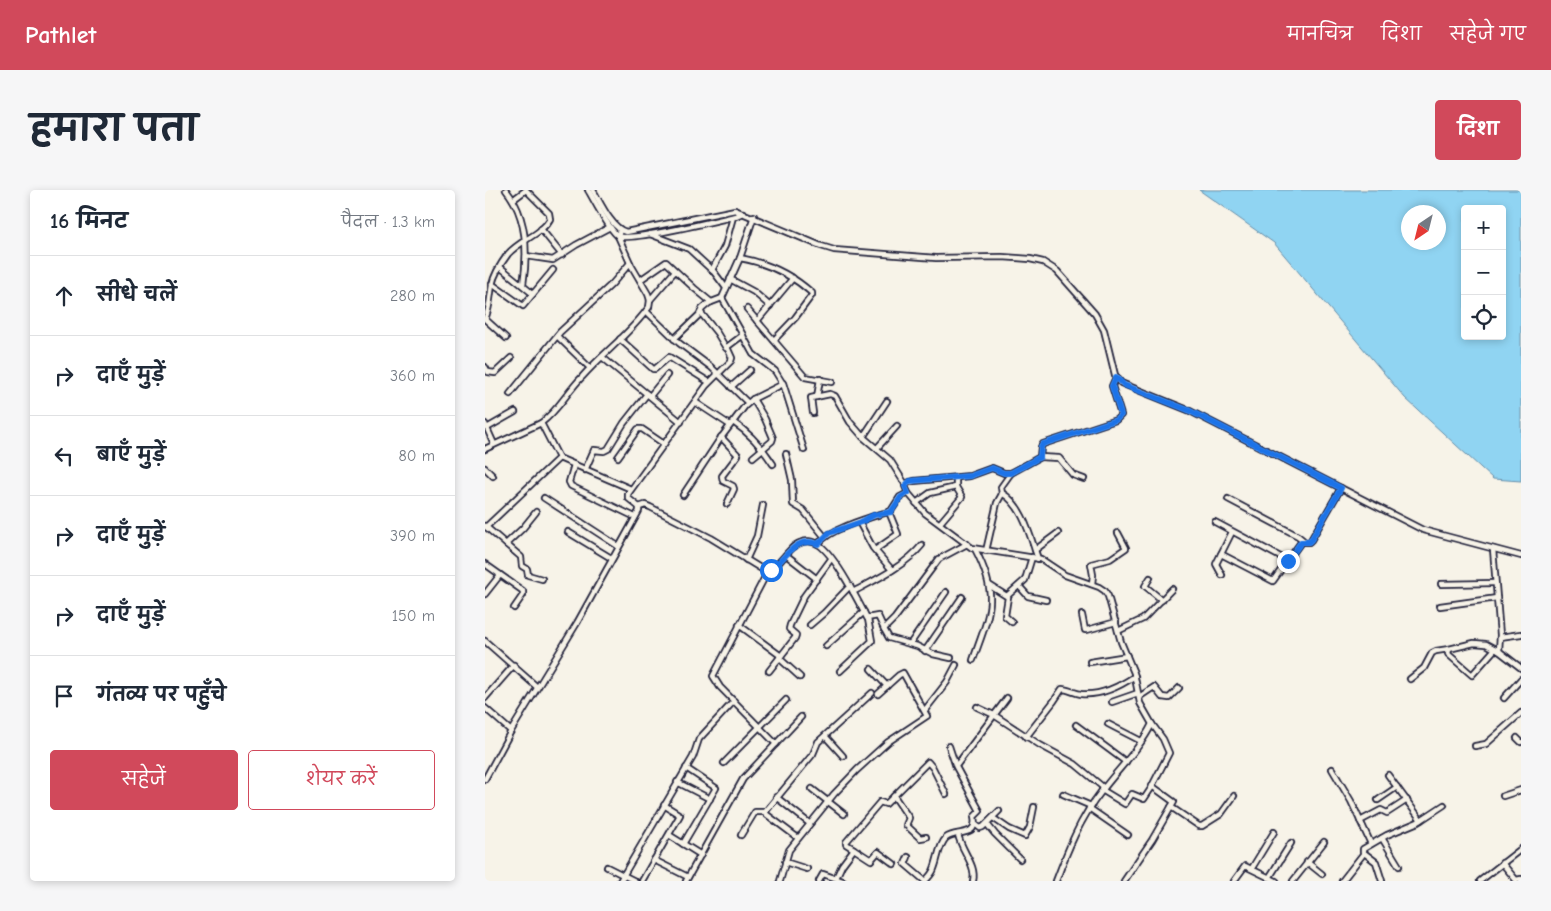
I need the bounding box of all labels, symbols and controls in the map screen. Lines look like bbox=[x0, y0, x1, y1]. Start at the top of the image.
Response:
text: Pathlet bbox=[25, 21, 96, 49]
text: मानचित्र bbox=[1287, 24, 1353, 45]
text: दिशा bbox=[1381, 24, 1422, 45]
text: सहेजे गए bbox=[1450, 24, 1526, 45]
button: दिशा bbox=[1435, 100, 1521, 160]
text: हमारा पता bbox=[30, 108, 198, 149]
north arrow bbox=[1401, 205, 1446, 250]
map controls bbox=[1461, 205, 1506, 340]
button: + bbox=[1461, 205, 1506, 250]
text: 16 मिनट bbox=[50, 209, 128, 233]
text: पैदल · 1.3 km bbox=[341, 213, 435, 231]
button: − bbox=[1461, 250, 1506, 295]
icon: ahead bbox=[50, 282, 78, 310]
text: सीधे चलें bbox=[97, 284, 177, 306]
text: 280 m bbox=[390, 287, 435, 305]
button: locate bbox=[1461, 295, 1506, 340]
icon: right bbox=[50, 362, 78, 390]
text: दाएँ मुड़ें bbox=[97, 364, 165, 386]
text: 360 m bbox=[390, 367, 435, 385]
icon: left bbox=[50, 442, 78, 470]
text: बाएँ मुड़ें bbox=[97, 444, 166, 466]
text: 80 m bbox=[398, 447, 435, 465]
icon: right bbox=[50, 522, 78, 550]
text: दाएँ मुड़ें bbox=[97, 524, 165, 546]
text: 390 m bbox=[390, 527, 435, 545]
route end bbox=[1277, 550, 1300, 573]
route start bbox=[760, 559, 783, 582]
icon: right bbox=[50, 602, 78, 630]
text: दाएँ मुड़ें bbox=[97, 604, 165, 626]
text: 150 m bbox=[392, 607, 435, 625]
icon: arrive bbox=[50, 682, 78, 710]
text: गंतव्य पर पहुँचे bbox=[97, 684, 226, 706]
button: सहेजें bbox=[50, 750, 238, 810]
button: शेयर करें bbox=[248, 750, 435, 810]

